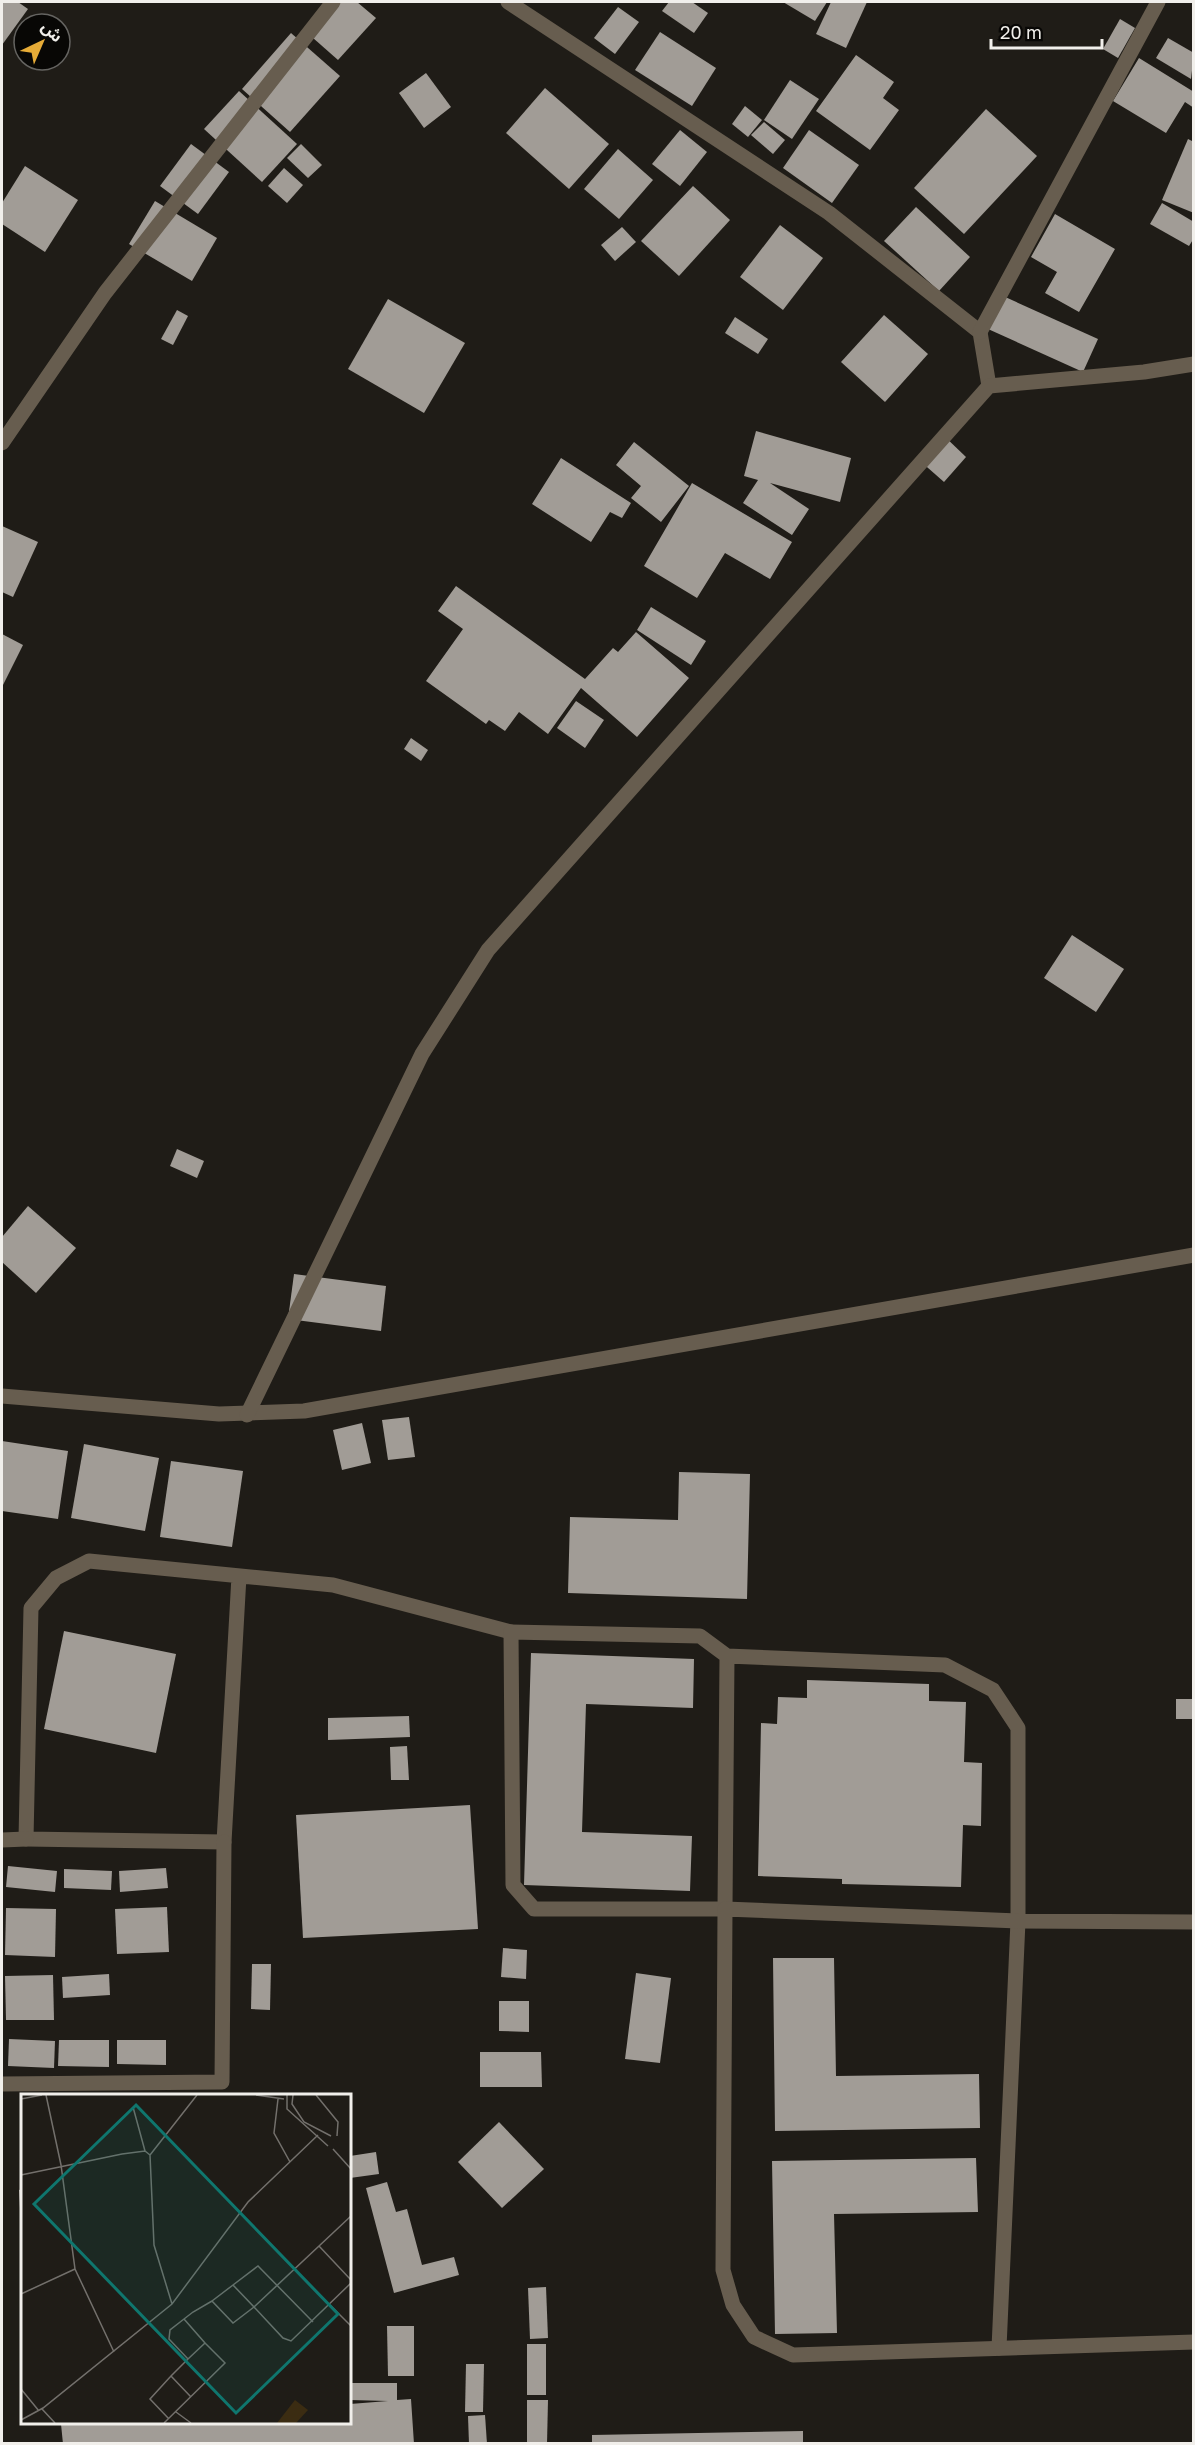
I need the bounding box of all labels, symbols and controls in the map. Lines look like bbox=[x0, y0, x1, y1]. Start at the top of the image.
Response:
north arrow bbox=[12, 12, 72, 72]
scale bar bbox=[991, 12, 1102, 50]
text: ش bbox=[38, 16, 67, 46]
text: 20 m bbox=[1000, 21, 1042, 43]
inset map bbox=[21, 2094, 351, 2424]

